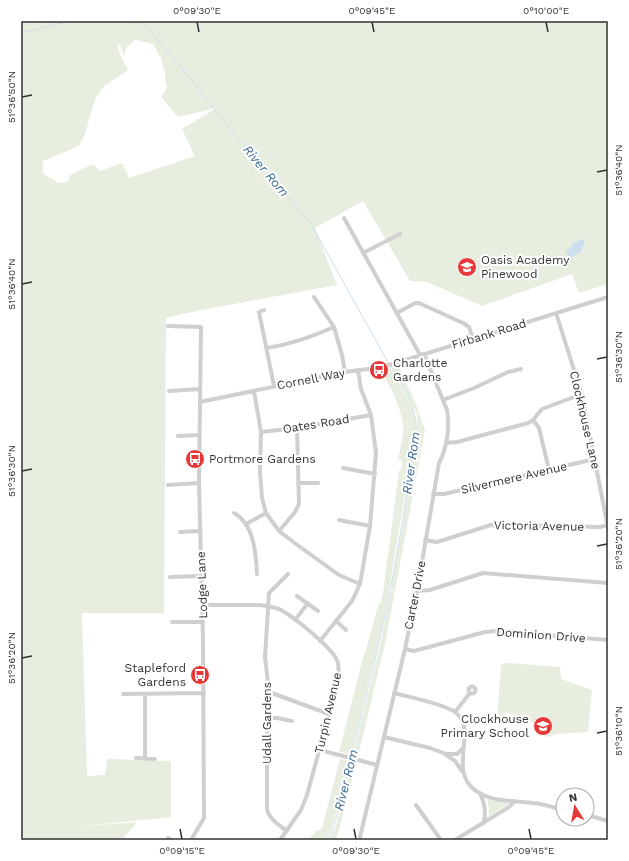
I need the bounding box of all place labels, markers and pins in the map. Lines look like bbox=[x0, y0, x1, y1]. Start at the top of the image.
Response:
place label: Oasis Academy Pinewood bbox=[481, 253, 570, 281]
school or university icon: Oasis Academy Pinewood bbox=[456, 256, 478, 278]
place label: Charlotte Gardens bbox=[393, 356, 447, 384]
bus stop icon: Charlotte Gardens bbox=[368, 359, 390, 381]
bus stop icon: Portmore Gardens bbox=[184, 448, 206, 470]
place label: Portmore Gardens bbox=[209, 452, 316, 466]
place label: Stapleford Gardens bbox=[124, 661, 186, 689]
bus stop icon: Stapleford Gardens bbox=[189, 664, 211, 686]
place label: Clockhouse Primary School bbox=[441, 712, 529, 740]
school or university icon: Clockhouse Primary School bbox=[532, 715, 554, 737]

